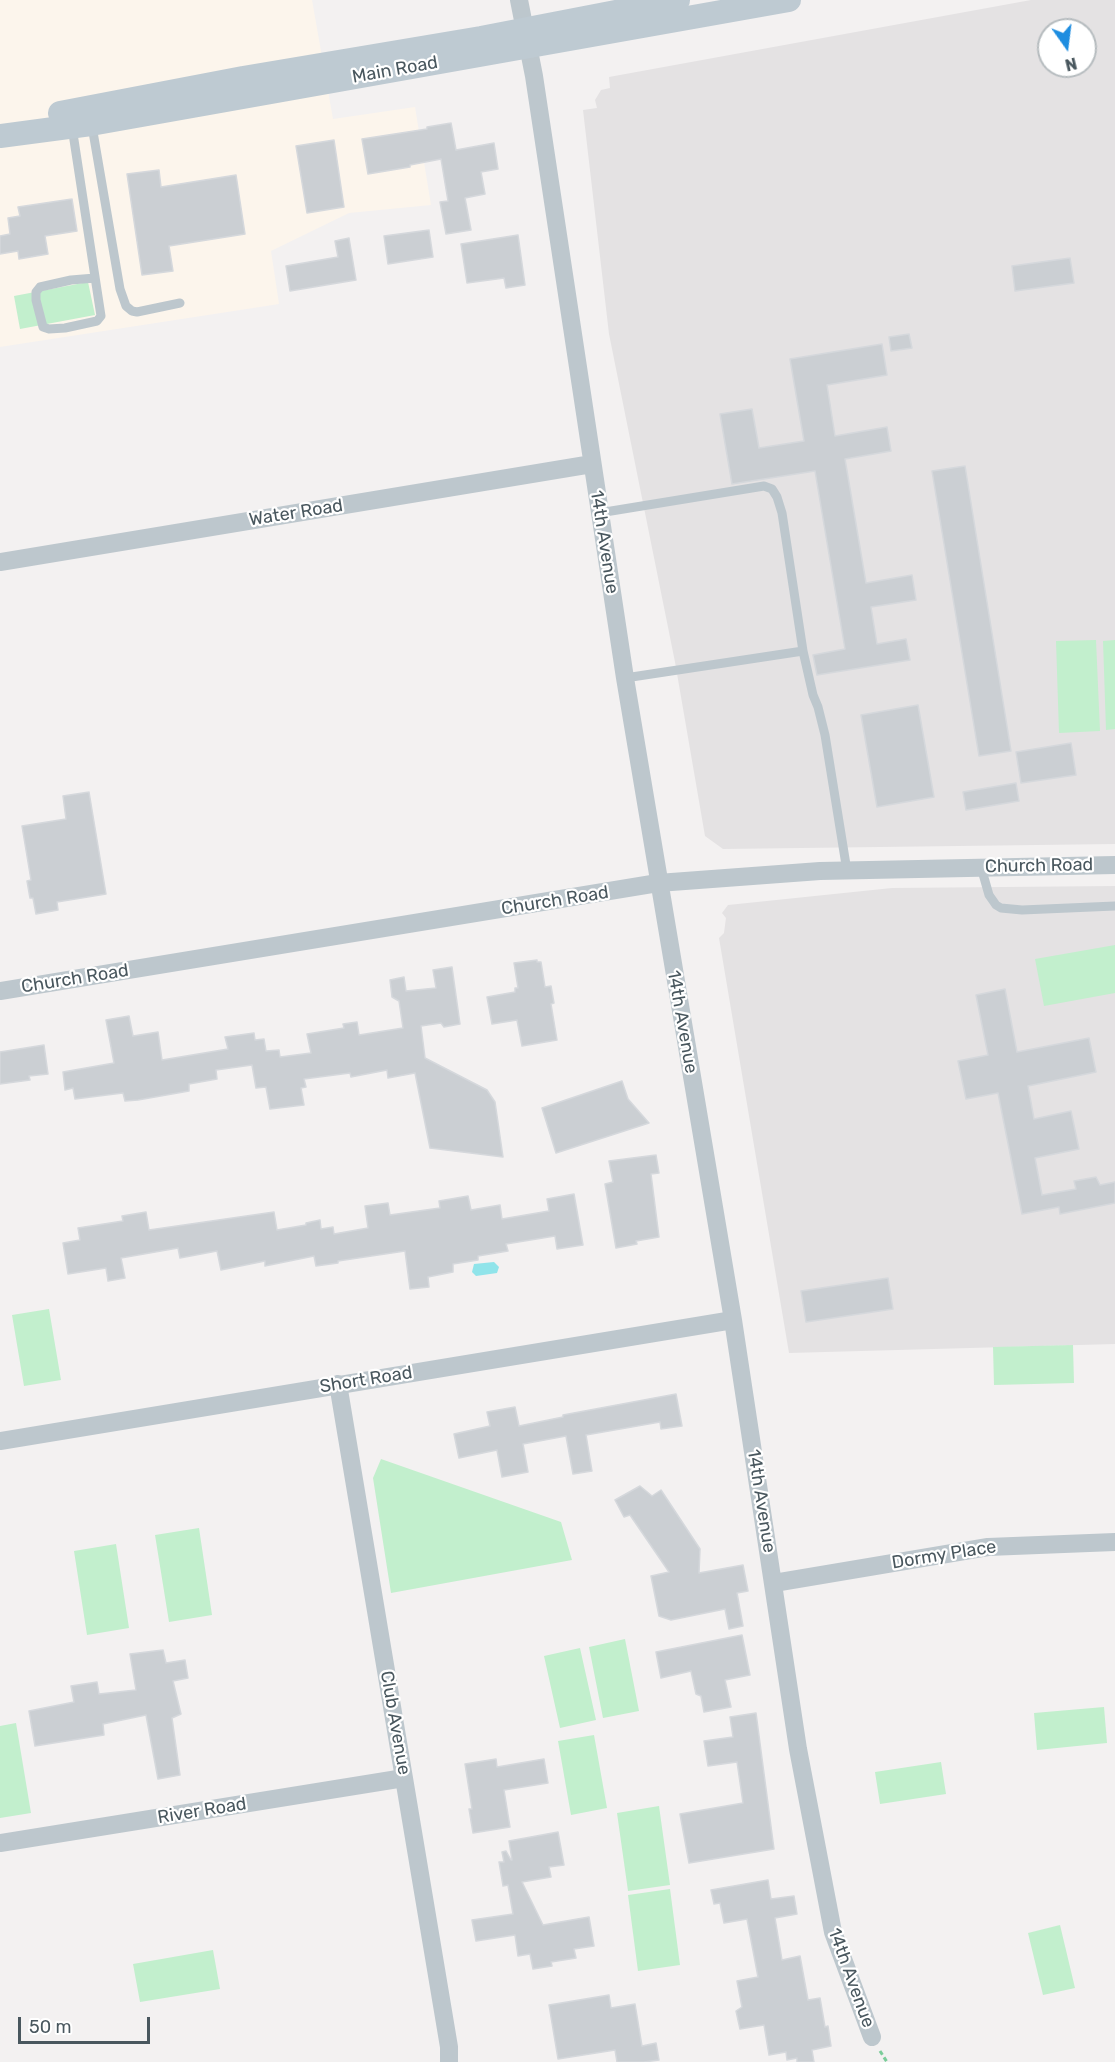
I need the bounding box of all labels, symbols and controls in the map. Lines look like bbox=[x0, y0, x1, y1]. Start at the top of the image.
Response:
north arrow bbox=[1037, 18, 1097, 78]
street label: Main Road bbox=[351, 52, 439, 88]
text: N bbox=[1063, 53, 1079, 75]
street label: 14th Avenue bbox=[585, 489, 623, 595]
street label: Water Road bbox=[247, 495, 345, 531]
street label: Church Road bbox=[985, 854, 1093, 878]
street label: Church Road bbox=[500, 882, 610, 920]
street label: Church Road bbox=[20, 960, 130, 998]
street label: 14th Avenue bbox=[662, 969, 702, 1075]
street label: Short Road bbox=[318, 1362, 414, 1398]
street label: 14th Avenue bbox=[742, 1448, 780, 1554]
street label: Dormy Place bbox=[890, 1536, 998, 1574]
street label: Club Avenue bbox=[375, 1669, 415, 1777]
street label: River Road bbox=[156, 1793, 248, 1829]
street label: 14th Avenue bbox=[823, 1925, 879, 2031]
scale bar bbox=[21, 2005, 153, 2043]
text: 50 m bbox=[29, 2016, 72, 2038]

